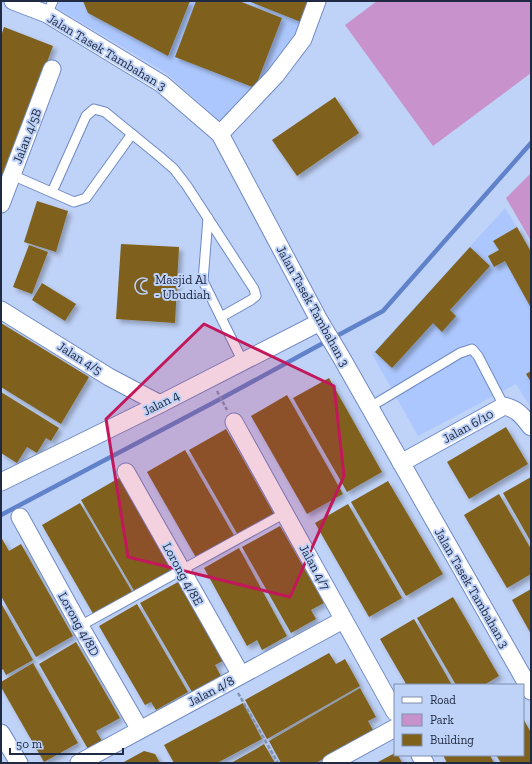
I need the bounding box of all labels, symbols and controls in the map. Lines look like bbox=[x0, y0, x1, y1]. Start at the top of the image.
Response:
street label: Jalan Tasek Tambahan 3 bbox=[45, 11, 169, 93]
street label: Jalan 4/5B bbox=[10, 106, 44, 166]
street label: Jalan Tasek Tambahan 3 bbox=[274, 243, 352, 369]
place label: Masjid Al - Ubudiah bbox=[155, 272, 211, 302]
mosque icon: Masjid Al - Ubudiah bbox=[134, 277, 152, 295]
street label: Jalan 4/5 bbox=[55, 338, 105, 378]
street label: Jalan 4 bbox=[140, 387, 182, 419]
street label: Jalan 6/10 bbox=[440, 406, 496, 446]
street label: Jalan Tasek Tambahan 3 bbox=[432, 525, 512, 651]
street label: Lorong 4/8E bbox=[160, 540, 207, 608]
street label: Jalan 4/7 bbox=[296, 542, 334, 592]
street label: Lorong 4/8D bbox=[55, 589, 103, 659]
street label: Jalan 4/8 bbox=[185, 673, 237, 709]
legend bbox=[394, 684, 524, 756]
text: Road bbox=[430, 693, 456, 707]
text: Park bbox=[430, 713, 455, 727]
scale bar bbox=[10, 730, 123, 756]
text: Building bbox=[430, 733, 474, 747]
text: 50 m bbox=[16, 737, 43, 751]

